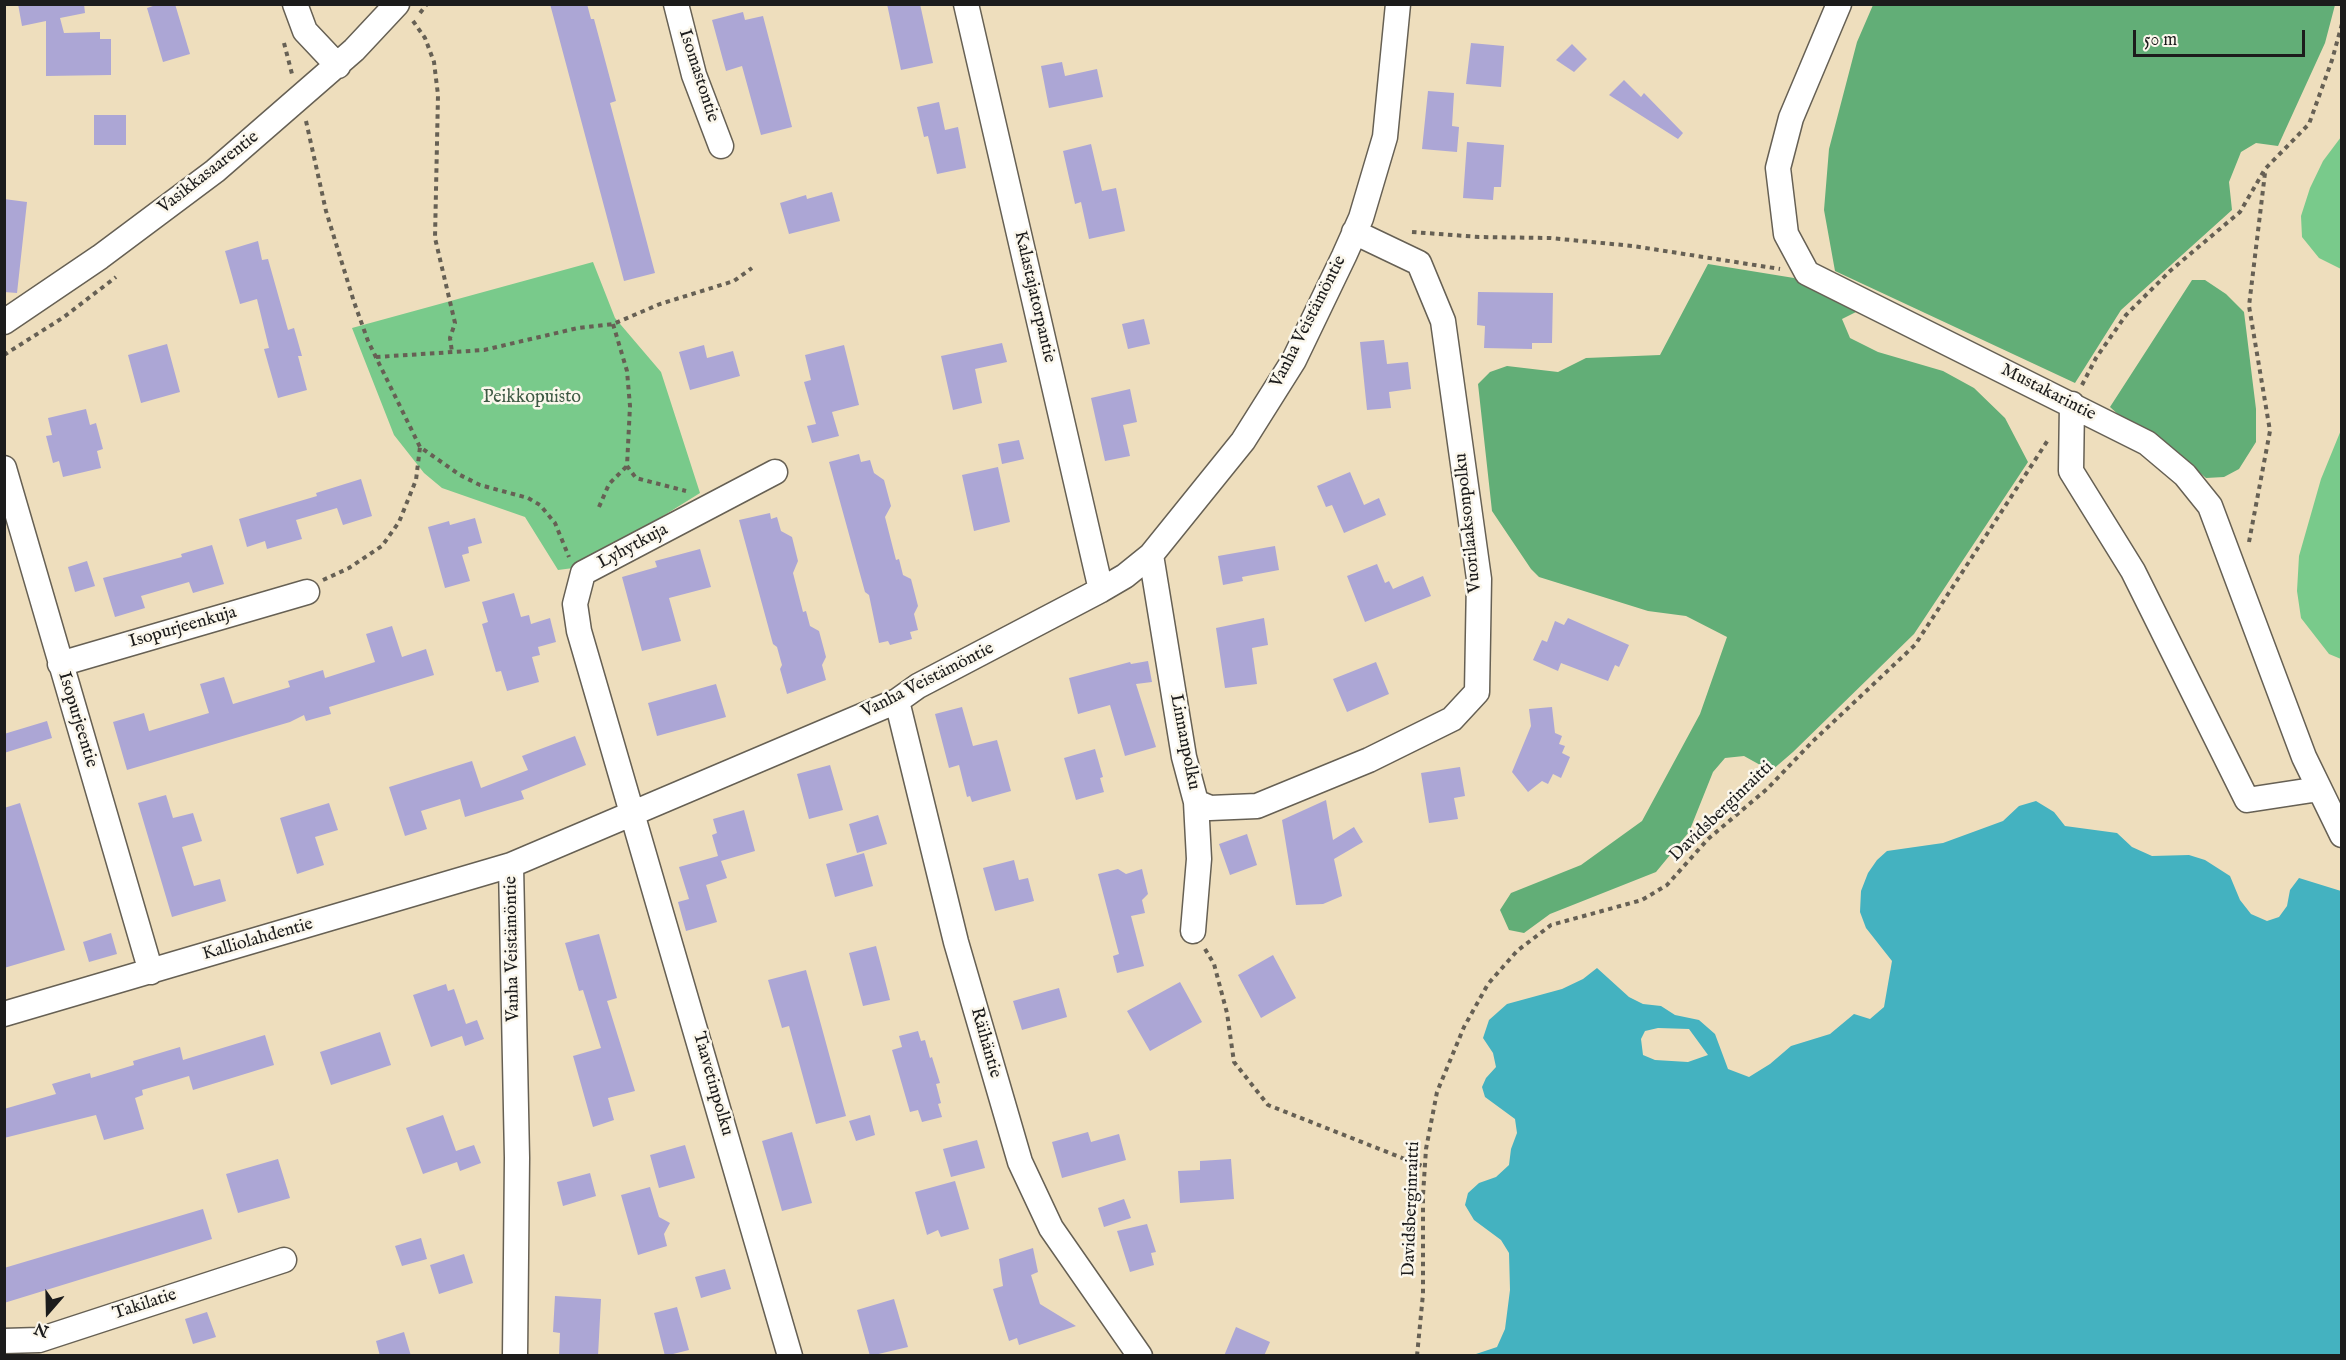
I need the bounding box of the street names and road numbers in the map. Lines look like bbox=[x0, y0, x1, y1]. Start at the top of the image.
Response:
street label: Isomastontie bbox=[673, 27, 723, 125]
street label: Vasikkasaarentie bbox=[154, 127, 264, 219]
street label: Kalastajatorpantie bbox=[1008, 229, 1060, 365]
street label: Vanha Veistämöntie bbox=[1266, 252, 1352, 392]
street label: Mustakarintie bbox=[1997, 360, 2099, 426]
street label: Vuorilaaksonpolku bbox=[1451, 452, 1487, 594]
street label: Lyhytkuja bbox=[594, 519, 672, 575]
street label: Isopurjeenkuja bbox=[127, 602, 239, 654]
street label: Vanha Veistämöntie bbox=[858, 638, 998, 724]
street label: Isopurjeentie bbox=[52, 670, 102, 770]
street label: Linnanpolku bbox=[1164, 692, 1204, 792]
street label: Davidsberginraitti bbox=[1666, 757, 1778, 867]
street label: Vanha Veistämöntie bbox=[501, 876, 525, 1022]
street label: Kalliolahdentie bbox=[200, 914, 316, 966]
street label: Räihäntie bbox=[965, 1005, 1005, 1081]
street label: Taavetinpolku bbox=[687, 1030, 737, 1138]
street label: Davidsberginraitti bbox=[1399, 1141, 1425, 1277]
street label: Takilatie bbox=[110, 1285, 180, 1325]

